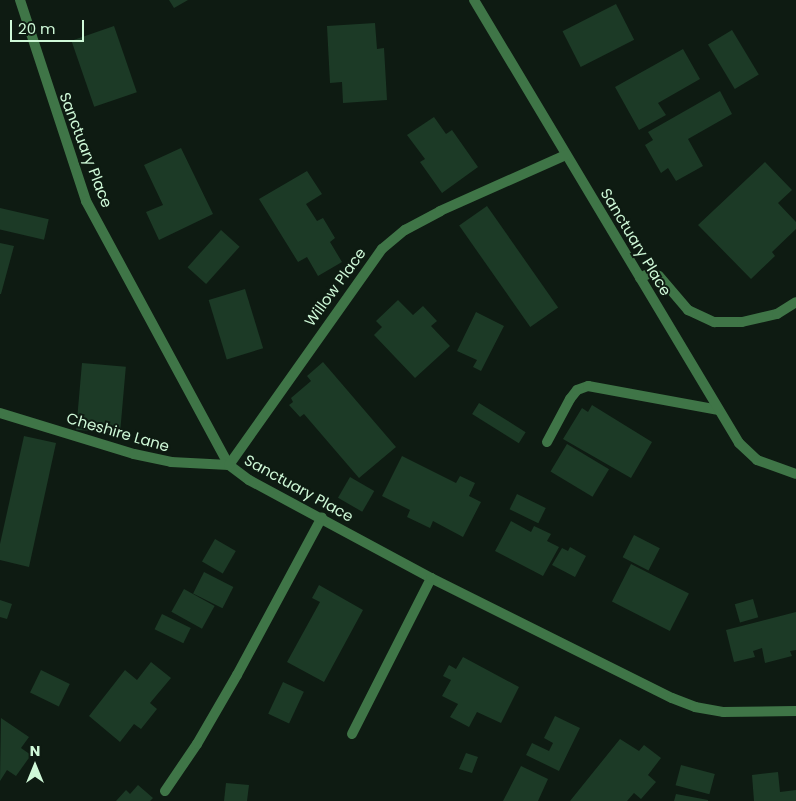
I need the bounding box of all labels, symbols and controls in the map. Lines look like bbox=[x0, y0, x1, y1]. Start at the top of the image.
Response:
scale bar bbox=[12, 10, 86, 42]
text: 20 m bbox=[18, 18, 56, 39]
street label: Sanctuary Place bbox=[56, 90, 116, 210]
street label: Sanctuary Place bbox=[597, 185, 675, 299]
street label: Willow Place bbox=[301, 244, 369, 330]
street label: Cheshire Lane bbox=[65, 409, 171, 455]
street label: Sanctuary Place bbox=[241, 451, 357, 525]
north arrow bbox=[10, 741, 60, 791]
text: N bbox=[30, 741, 40, 761]

